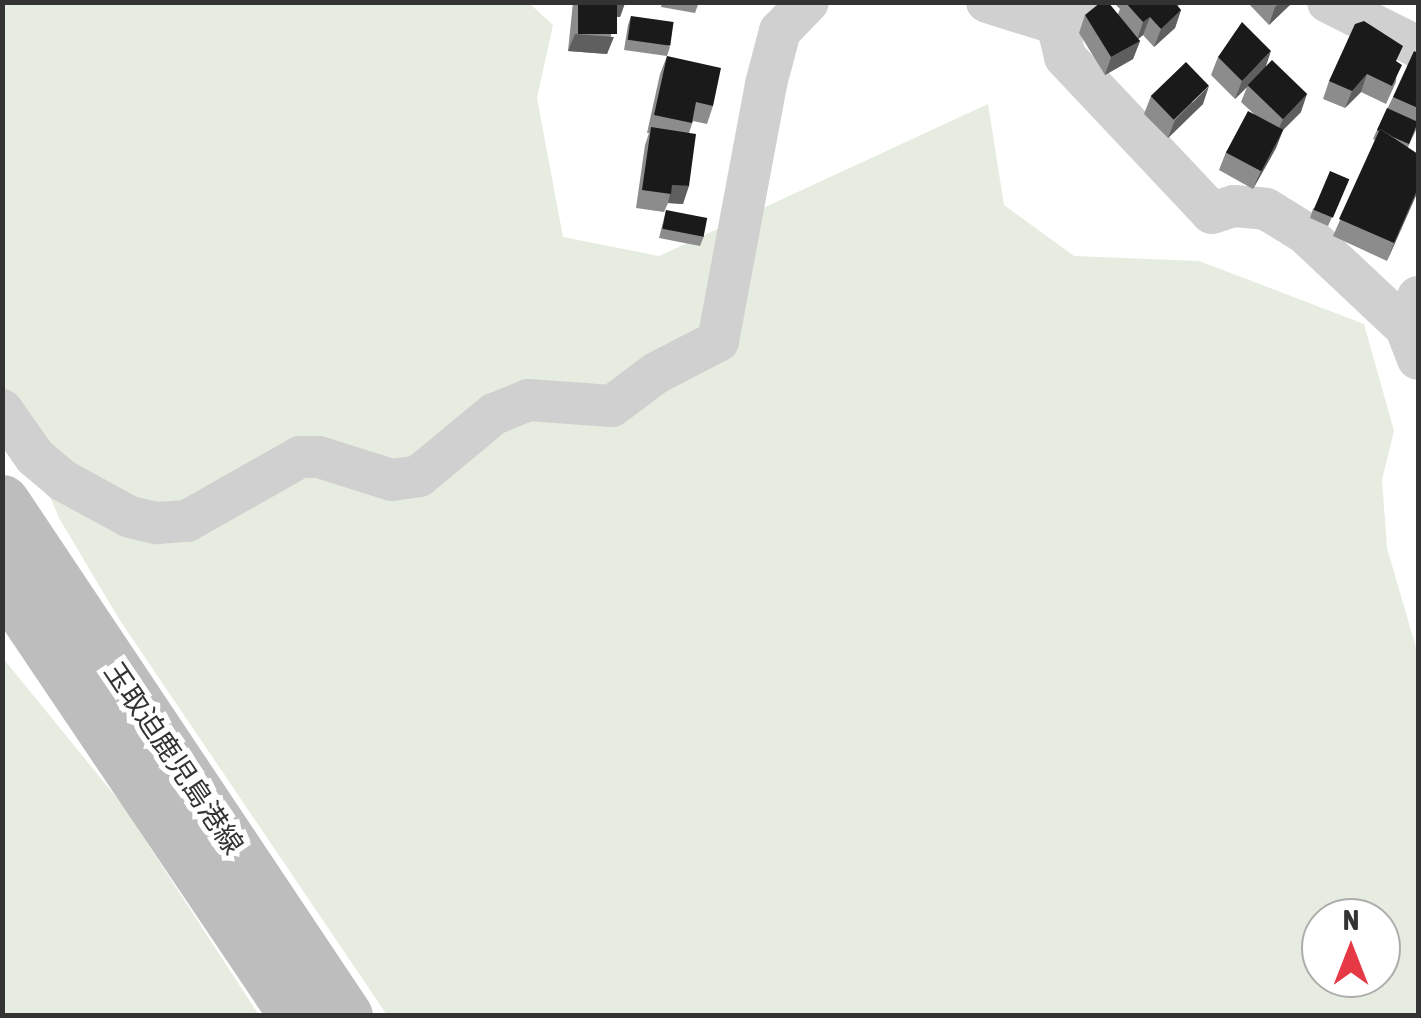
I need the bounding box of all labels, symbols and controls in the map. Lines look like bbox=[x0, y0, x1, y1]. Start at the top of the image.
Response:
street label: 玉取迫鹿児島港線 bbox=[97, 656, 251, 860]
north arrow bbox=[1301, 898, 1401, 998]
text: N bbox=[1343, 904, 1359, 936]

